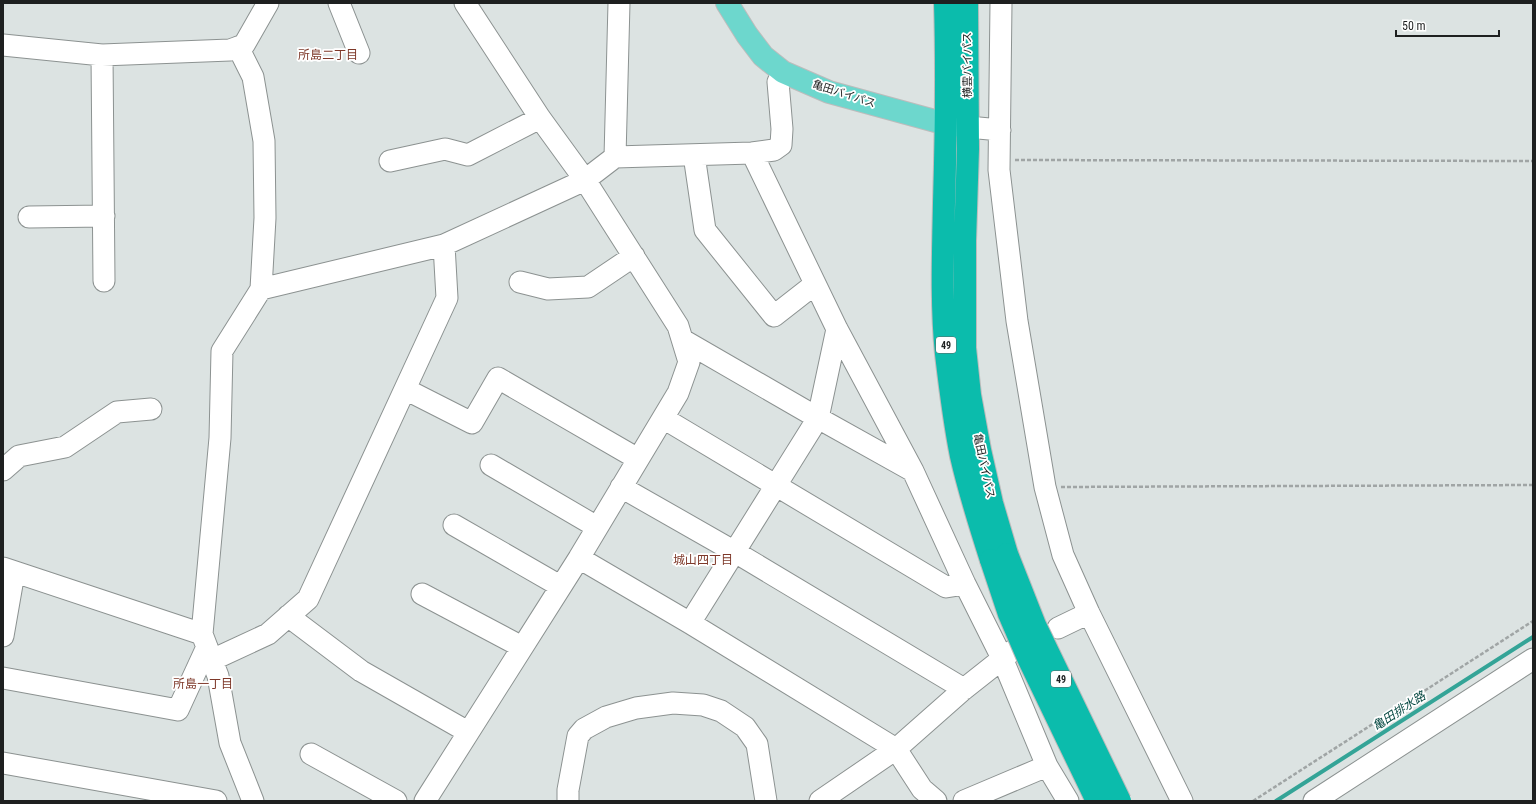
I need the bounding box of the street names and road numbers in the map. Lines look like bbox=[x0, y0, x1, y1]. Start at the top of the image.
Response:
street label: 横雲バイパス bbox=[961, 32, 974, 98]
street label: 亀田バイパス bbox=[811, 78, 877, 110]
road number: 49 bbox=[936, 337, 956, 353]
street label: 亀田バイパス bbox=[971, 432, 997, 500]
road number: 49 bbox=[1051, 671, 1071, 687]

